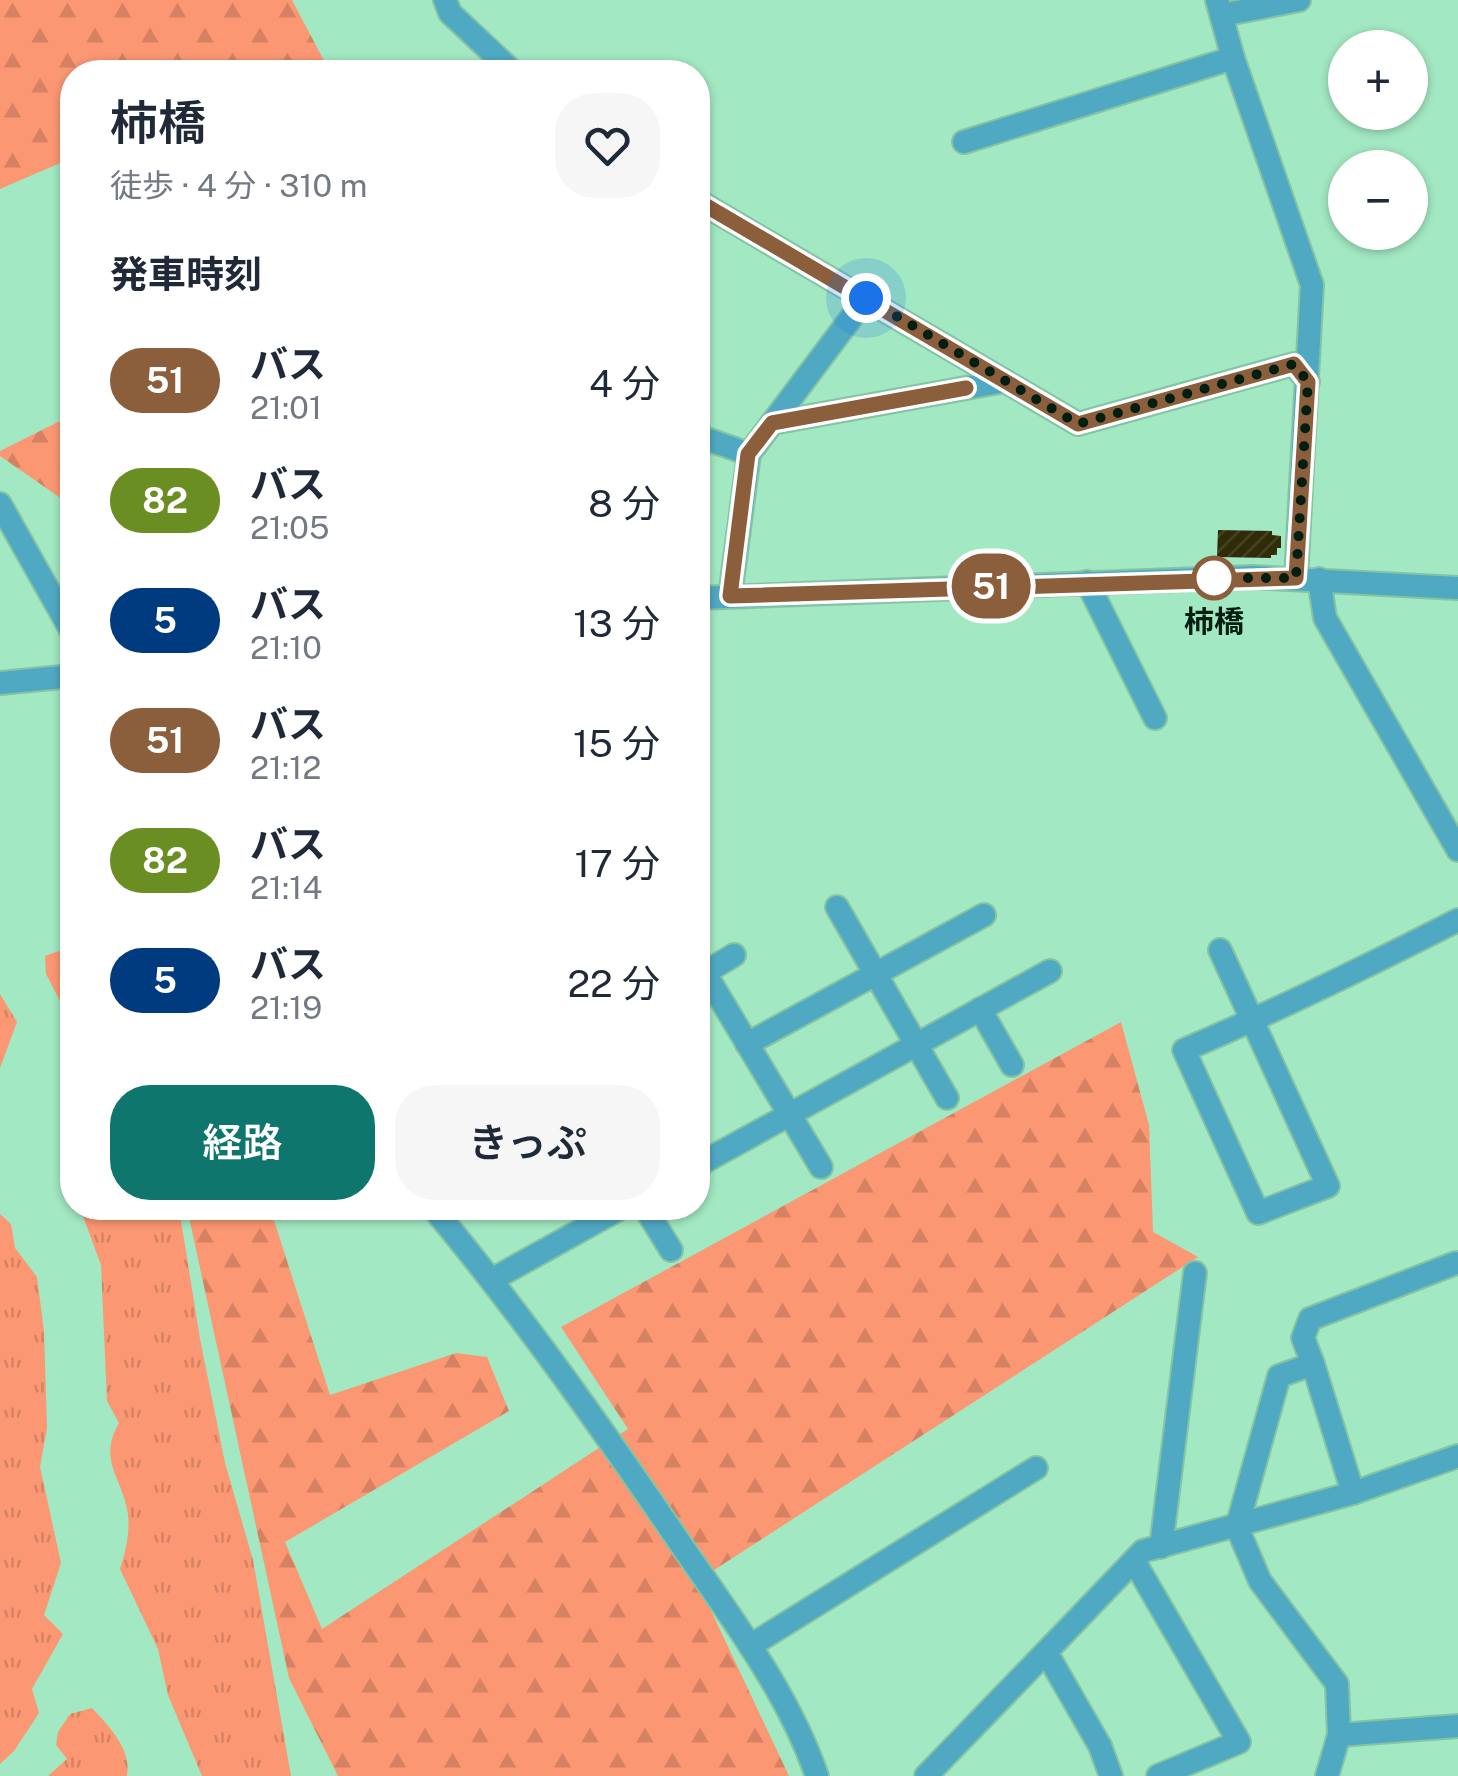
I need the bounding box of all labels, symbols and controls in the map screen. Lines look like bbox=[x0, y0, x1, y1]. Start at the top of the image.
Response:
map controls bbox=[1328, 30, 1428, 250]
button: + bbox=[1328, 30, 1428, 130]
button: heart bbox=[555, 93, 660, 198]
text: 柿橋 bbox=[110, 94, 206, 151]
button: − bbox=[1328, 150, 1428, 250]
text: 徒歩 · 4 分 · 310 m bbox=[110, 167, 368, 204]
text: 発車時刻 bbox=[110, 252, 262, 297]
your location bbox=[841, 273, 891, 323]
text: バス bbox=[250, 342, 326, 387]
text: 51 bbox=[146, 360, 184, 401]
text: 4 分 bbox=[589, 361, 660, 406]
text: 21:01 bbox=[250, 389, 322, 426]
text: バス bbox=[250, 462, 326, 507]
text: 82 bbox=[142, 480, 188, 521]
text: 8 分 bbox=[588, 481, 660, 526]
text: 21:05 bbox=[250, 509, 329, 546]
line badge: 51 bbox=[946, 554, 1036, 618]
marker: 柿橋 bbox=[1193, 557, 1235, 599]
text: 51 bbox=[972, 566, 1010, 607]
text: バス bbox=[250, 582, 326, 627]
text: 5 bbox=[153, 600, 177, 641]
text: 13 分 bbox=[573, 601, 660, 646]
place label: 柿橋 bbox=[1184, 603, 1244, 639]
text: 21:10 bbox=[250, 629, 322, 666]
text: バス bbox=[250, 702, 326, 747]
text: 51 bbox=[146, 720, 184, 761]
text: 15 分 bbox=[573, 721, 660, 766]
text: 21:12 bbox=[250, 749, 321, 786]
text: バス bbox=[250, 822, 326, 867]
text: 82 bbox=[142, 840, 188, 881]
text: 17 分 bbox=[574, 841, 660, 886]
text: 21:14 bbox=[250, 869, 322, 906]
text: バス bbox=[250, 942, 326, 987]
text: 5 bbox=[153, 960, 177, 1001]
text: 22 分 bbox=[567, 961, 660, 1006]
text: 21:19 bbox=[250, 989, 322, 1026]
button: 経路 bbox=[110, 1085, 375, 1200]
button: きっぷ bbox=[395, 1085, 660, 1200]

